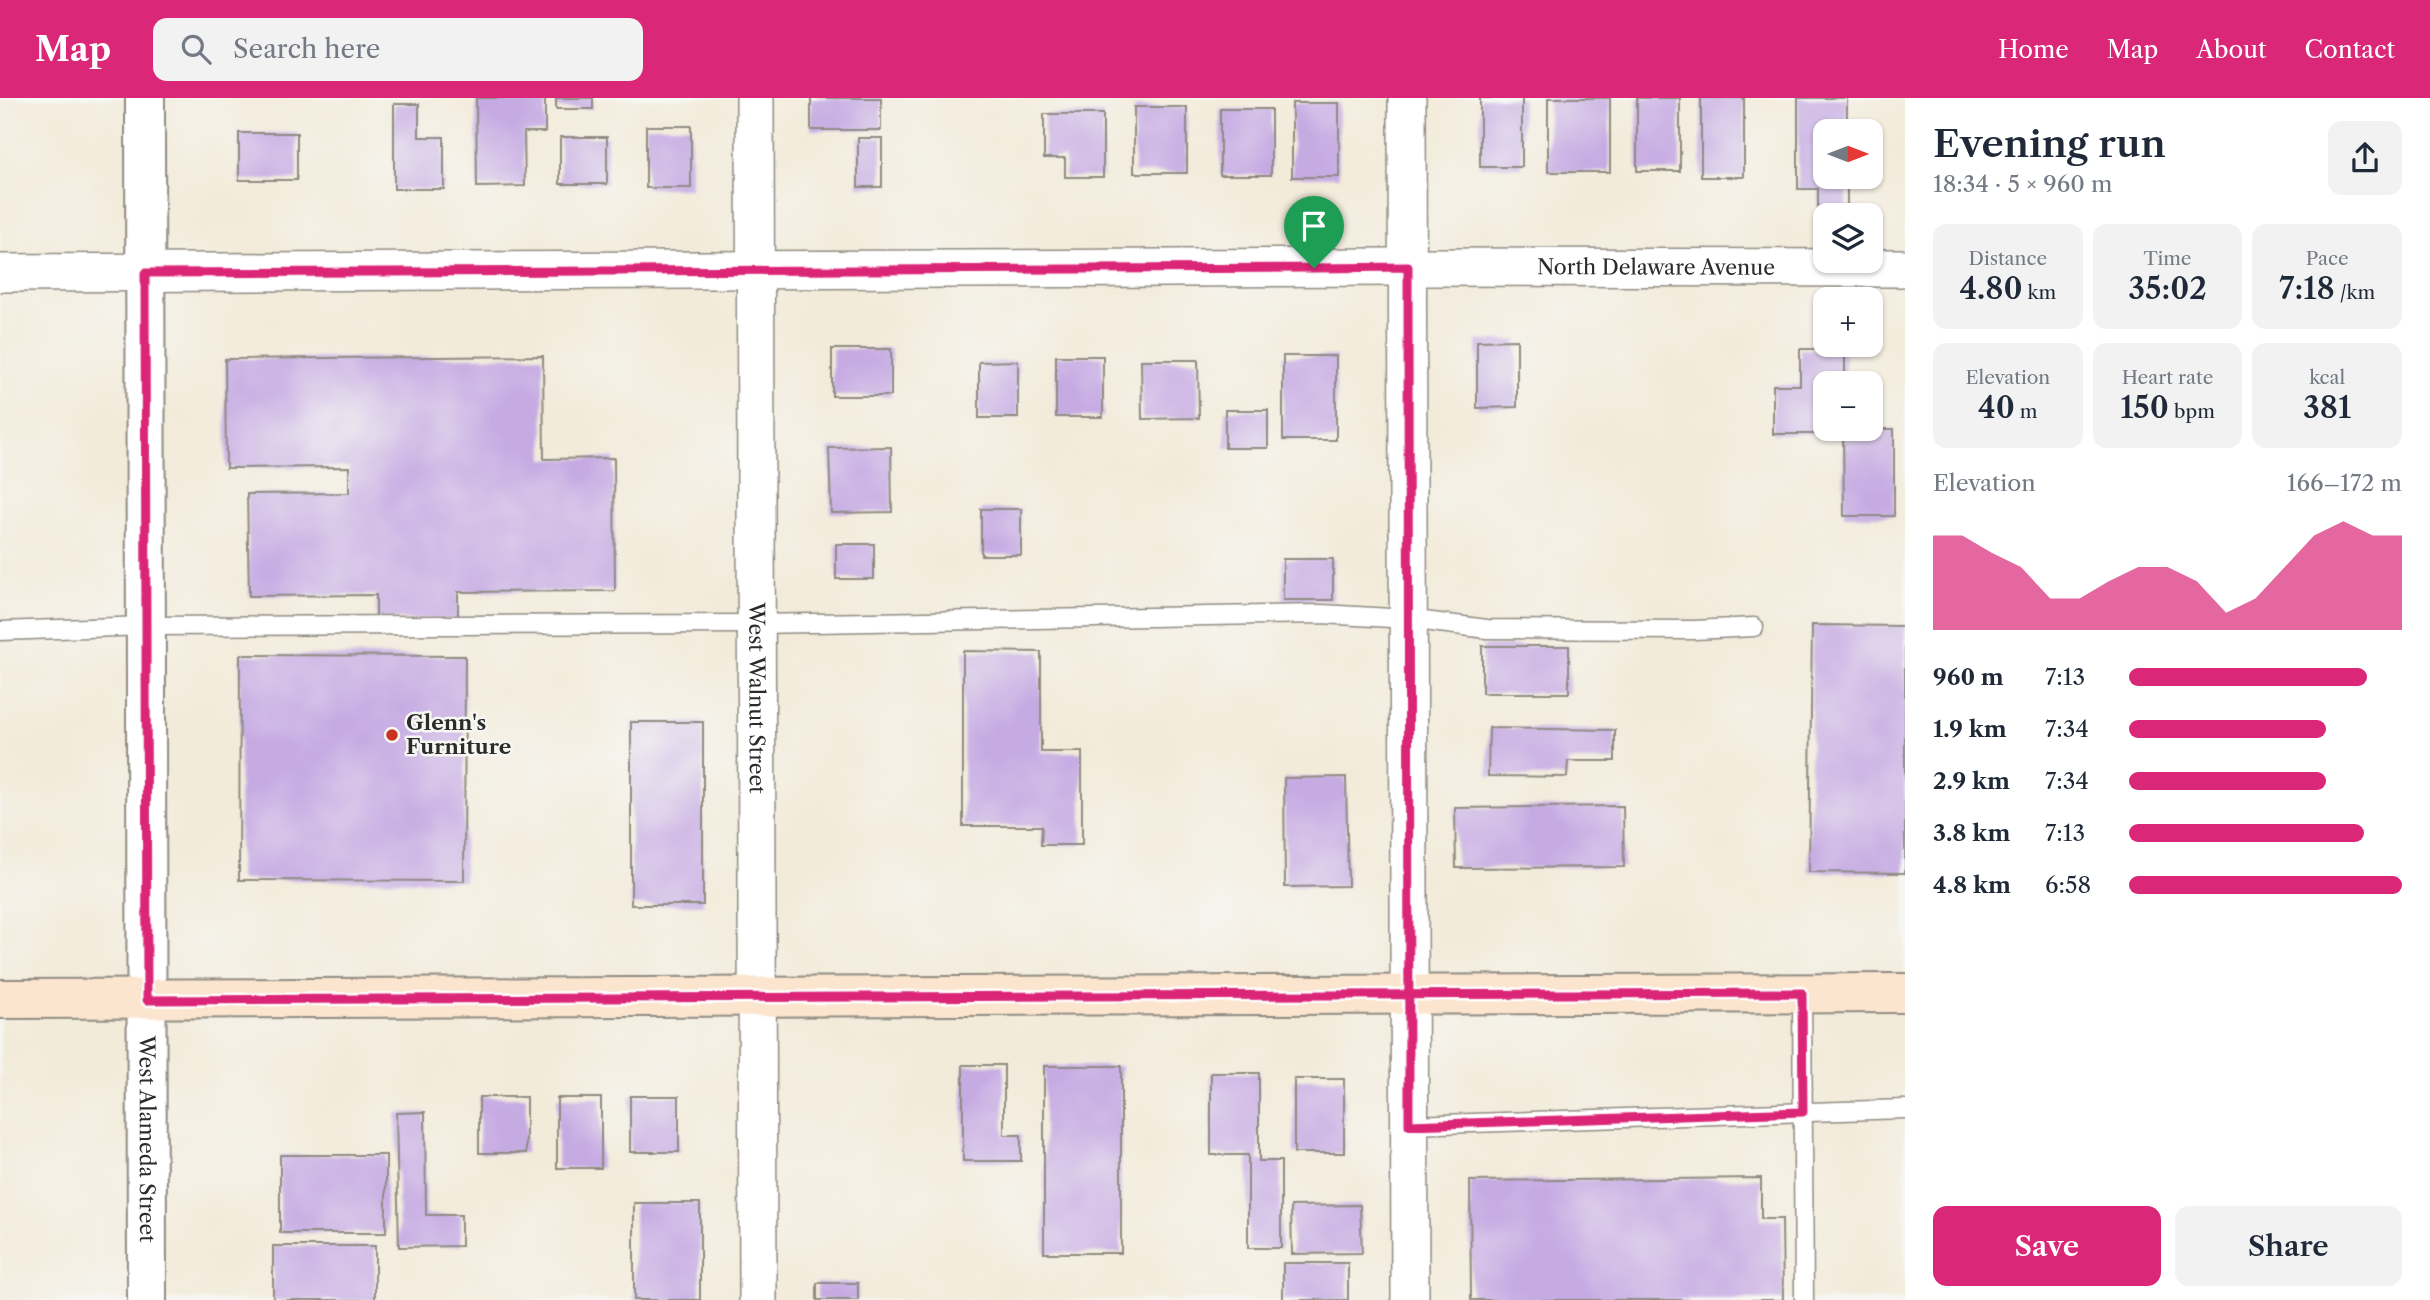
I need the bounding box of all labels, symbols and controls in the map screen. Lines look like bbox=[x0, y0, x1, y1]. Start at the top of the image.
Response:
search box bbox=[153, 18, 643, 81]
text: Map bbox=[35, 29, 111, 70]
icon: search bbox=[177, 30, 215, 68]
text: Search here bbox=[233, 33, 380, 65]
text: Home bbox=[1998, 35, 2069, 64]
text: Map bbox=[2107, 35, 2158, 64]
text: About bbox=[2196, 35, 2267, 64]
text: Contact bbox=[2305, 35, 2395, 64]
north arrow bbox=[1813, 119, 1883, 189]
map controls bbox=[1813, 119, 1883, 441]
text: Evening run bbox=[1933, 120, 2166, 167]
button: share bbox=[2328, 121, 2402, 195]
text: 18:34 · 5 × 960 m bbox=[1933, 170, 2112, 198]
pin bbox=[1284, 196, 1344, 268]
button: layers bbox=[1813, 203, 1883, 273]
icon: arrive bbox=[1295, 207, 1333, 245]
text: Distance bbox=[1969, 247, 2047, 270]
text: Time bbox=[2143, 247, 2192, 270]
text: Pace bbox=[2306, 247, 2349, 270]
street label: North Delaware Avenue bbox=[1537, 254, 1775, 280]
text: 4.80 bbox=[1959, 270, 2023, 307]
text: 35:02 bbox=[2128, 270, 2207, 307]
text: 7:18 bbox=[2279, 270, 2335, 307]
text: km bbox=[2023, 281, 2056, 304]
text: /km bbox=[2335, 281, 2375, 304]
button: + bbox=[1813, 287, 1883, 357]
text: Elevation bbox=[1965, 366, 2050, 389]
text: Heart rate bbox=[2122, 366, 2213, 389]
text: kcal bbox=[2309, 366, 2345, 389]
button: − bbox=[1813, 371, 1883, 441]
text: 40 bbox=[1978, 389, 2015, 426]
text: 150 bbox=[2120, 389, 2169, 426]
text: 381 bbox=[2303, 389, 2351, 426]
text: m bbox=[2015, 400, 2038, 423]
text: bpm bbox=[2169, 400, 2215, 423]
text: Elevation bbox=[1933, 469, 2036, 497]
text: 166–172 m bbox=[2287, 469, 2402, 497]
street label: West Walnut Street bbox=[744, 601, 770, 794]
text: 960 m bbox=[1933, 663, 2004, 691]
text: 7:13 bbox=[2045, 663, 2085, 691]
place label: Glenn's Furniture bbox=[406, 710, 511, 759]
text: 1.9 km bbox=[1933, 715, 2007, 743]
text: 7:34 bbox=[2045, 715, 2089, 743]
marker: Glenn's Furniture bbox=[384, 727, 400, 743]
text: 2.9 km bbox=[1933, 767, 2010, 795]
text: 7:34 bbox=[2045, 767, 2089, 795]
text: 3.8 km bbox=[1933, 819, 2010, 847]
text: 7:13 bbox=[2045, 819, 2085, 847]
text: 4.8 km bbox=[1933, 871, 2011, 899]
text: 6:58 bbox=[2045, 871, 2091, 899]
street label: West Alameda Street bbox=[135, 1034, 160, 1243]
button: Save bbox=[1933, 1206, 2161, 1286]
button: Share bbox=[2175, 1206, 2402, 1286]

